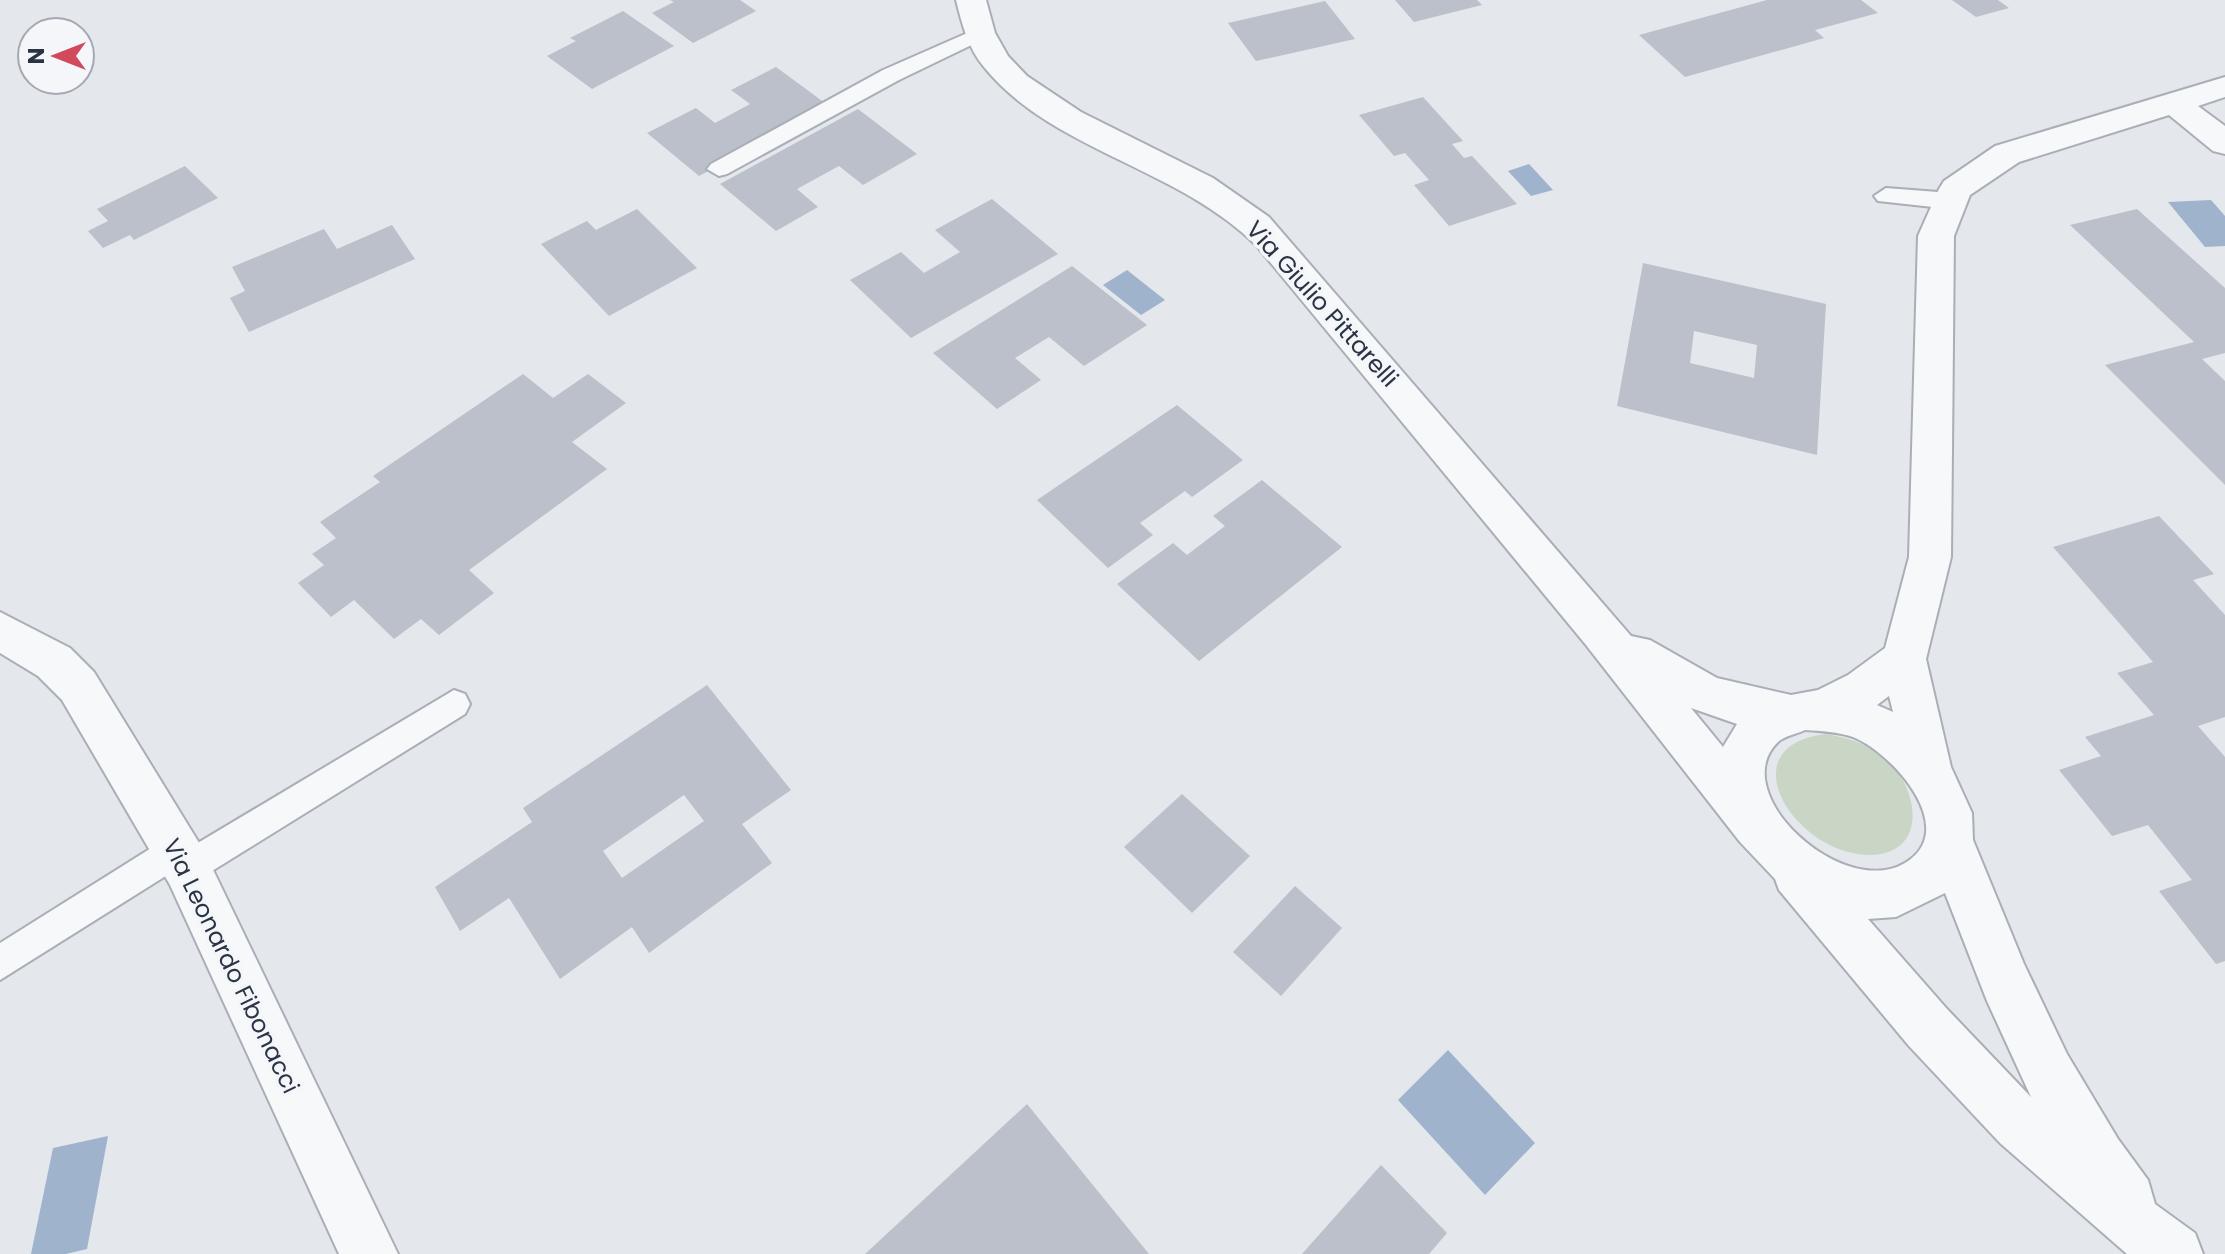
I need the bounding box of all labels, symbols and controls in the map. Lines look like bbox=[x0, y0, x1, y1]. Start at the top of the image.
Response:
north arrow bbox=[16, 16, 96, 96]
text: N bbox=[21, 48, 52, 64]
street label: Via Giulio Pittarelli bbox=[1239, 213, 1406, 394]
street label: Via Leonardo Fibonacci bbox=[155, 833, 308, 1099]

